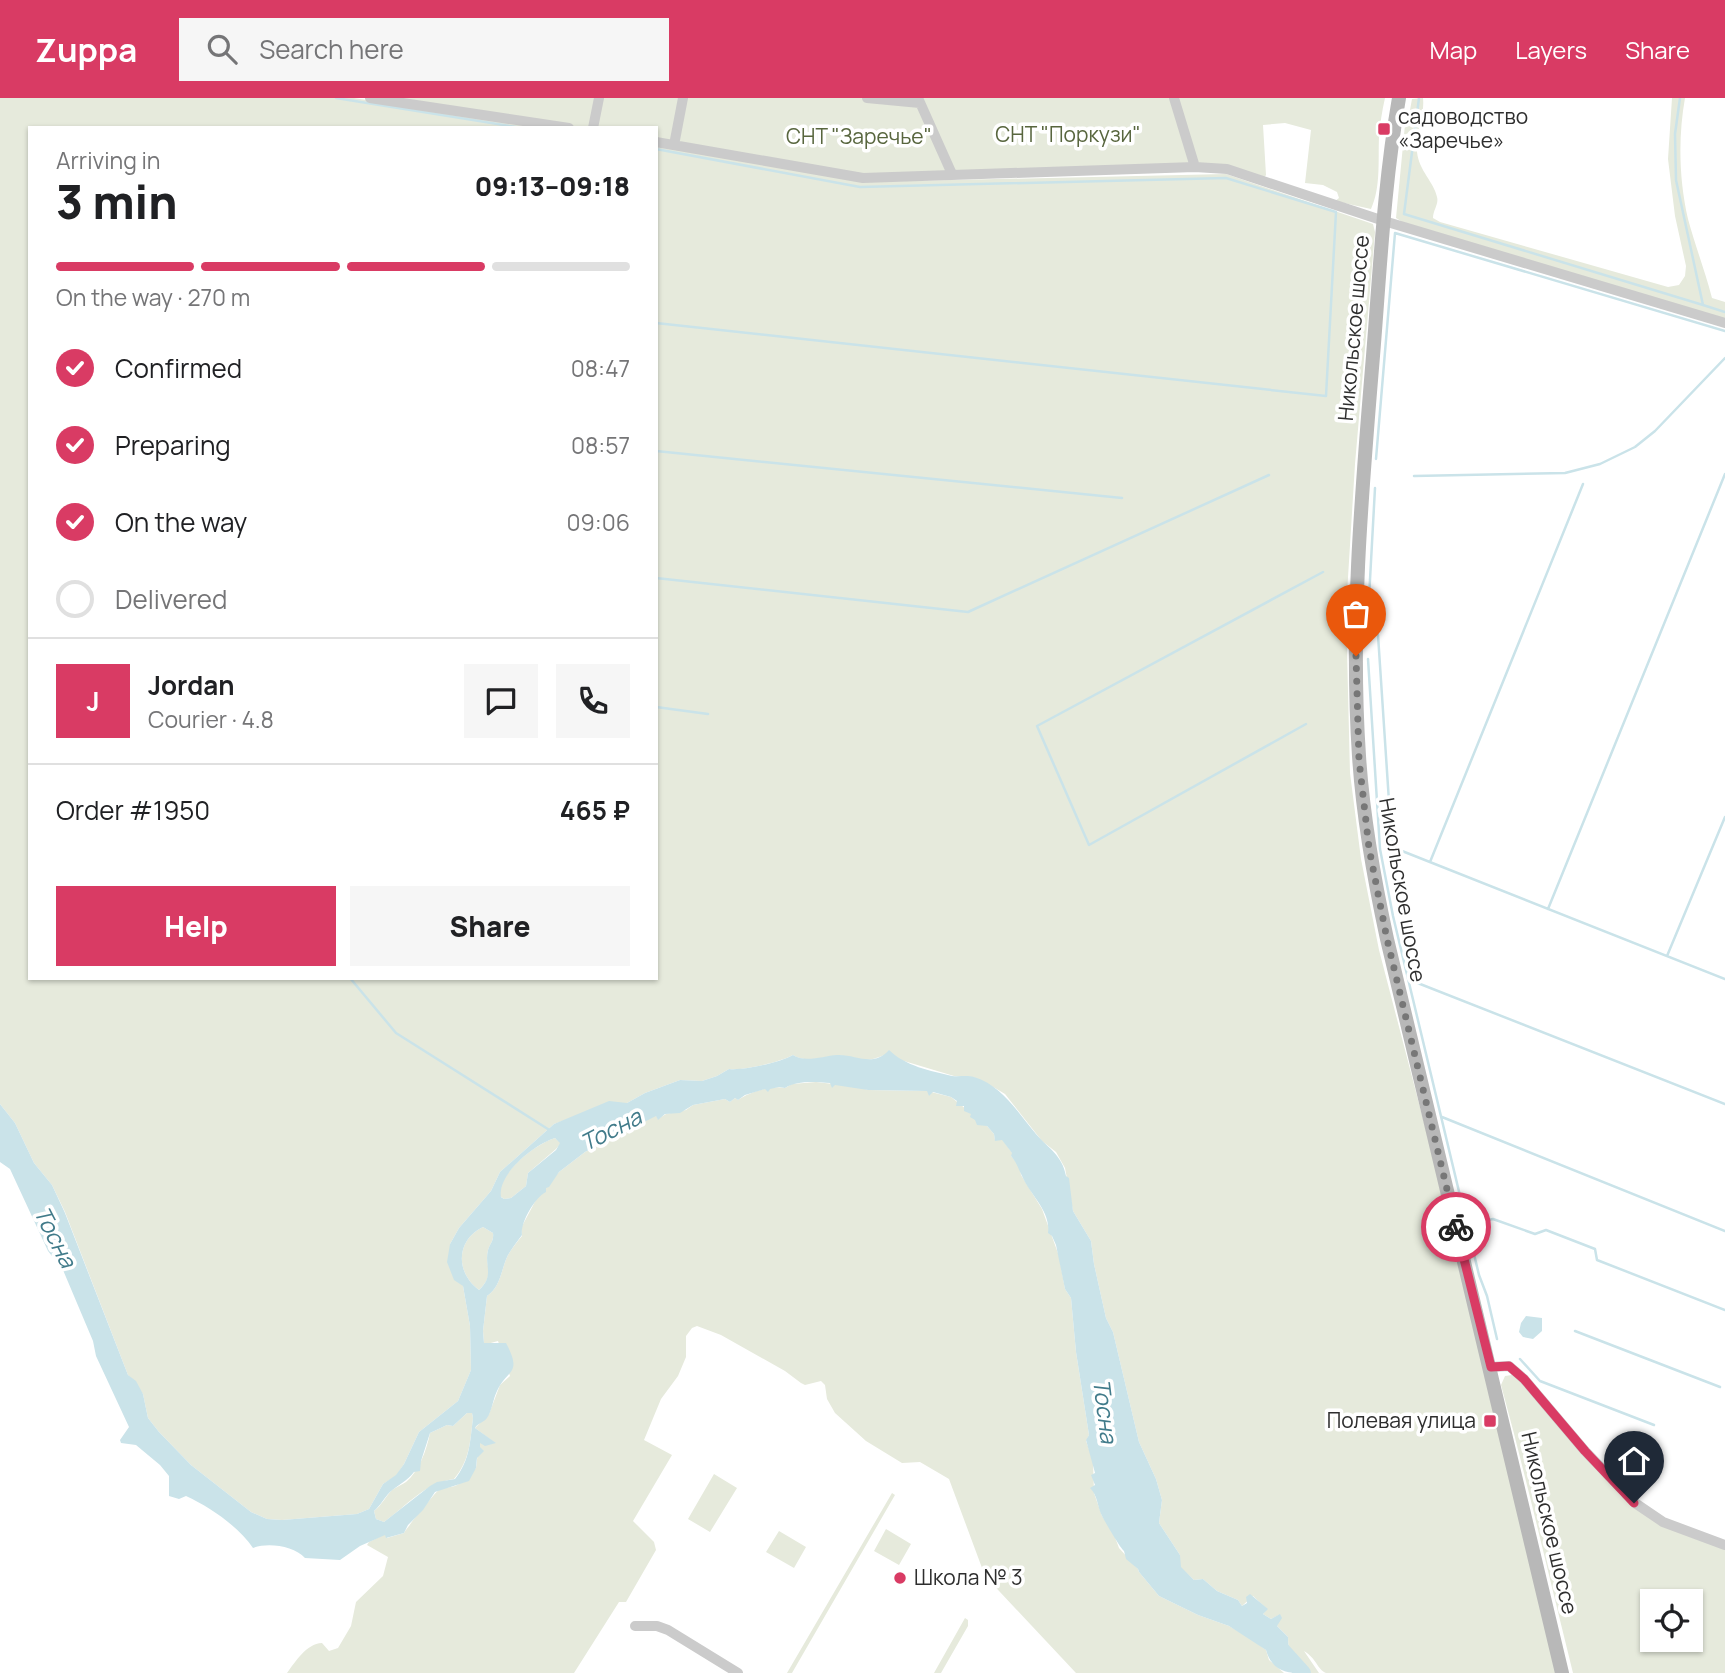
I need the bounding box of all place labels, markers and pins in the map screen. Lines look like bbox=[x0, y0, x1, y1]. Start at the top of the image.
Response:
place label: садоводство «Заречье» bbox=[1398, 102, 1528, 154]
marker: садоводство «Заречье» bbox=[1376, 121, 1392, 137]
pin bbox=[1326, 584, 1386, 656]
place label: Полевая улица bbox=[1327, 1406, 1476, 1434]
marker: Полевая улица bbox=[1482, 1413, 1498, 1429]
pin bbox=[1604, 1431, 1664, 1503]
place label: Школа № 3 bbox=[914, 1563, 1023, 1591]
marker: Школа № 3 bbox=[892, 1570, 908, 1586]

